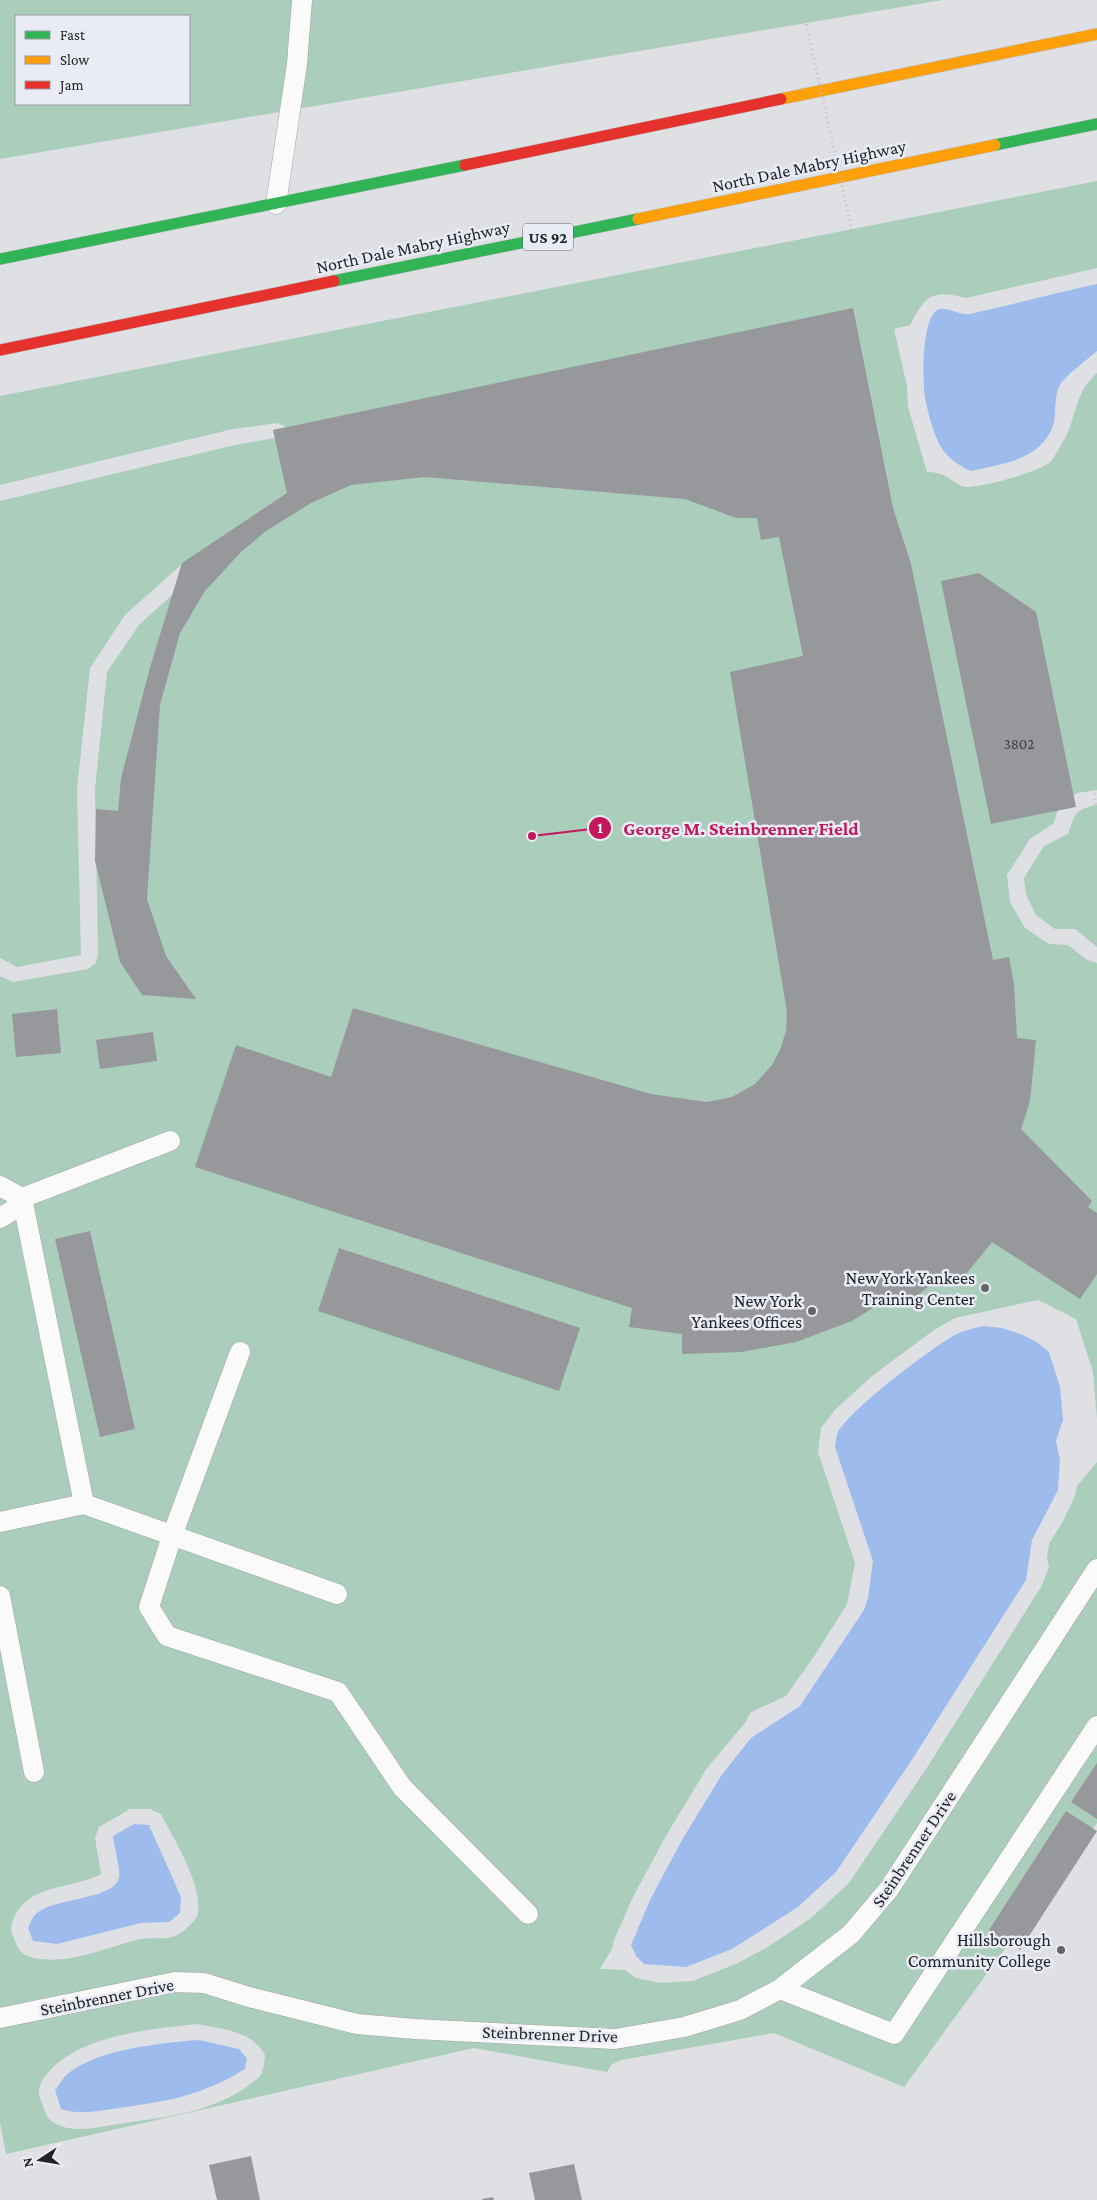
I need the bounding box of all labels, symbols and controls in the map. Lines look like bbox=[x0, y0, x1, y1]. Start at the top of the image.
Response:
legend bbox=[15, 15, 190, 105]
text: Fast bbox=[60, 27, 86, 43]
text: Slow bbox=[60, 52, 90, 68]
text: Jam bbox=[58, 77, 83, 94]
street label: North Dale Mabry Highway bbox=[710, 136, 908, 196]
street label: North Dale Mabry Highway bbox=[314, 217, 512, 277]
road number: US 92 bbox=[523, 223, 573, 250]
house number: 3802 bbox=[1004, 736, 1034, 752]
callout: George M. Steinbrenner Field bbox=[588, 811, 868, 845]
text: George M. Steinbrenner Field bbox=[623, 818, 859, 839]
text: 1 bbox=[597, 820, 603, 836]
place label: New York Yankees Training Center bbox=[846, 1268, 976, 1309]
marker: New York Yankees Training Center bbox=[979, 1282, 991, 1294]
place label: New York Yankees Offices bbox=[691, 1291, 802, 1332]
marker: New York Yankees Offices bbox=[806, 1305, 818, 1317]
street label: Steinbrenner Drive bbox=[868, 1787, 960, 1911]
place label: Hillsborough Community College bbox=[908, 1930, 1051, 1971]
marker: Hillsborough Community College bbox=[1055, 1944, 1067, 1956]
street label: Steinbrenner Drive bbox=[38, 1974, 176, 2020]
street label: Steinbrenner Drive bbox=[482, 2022, 618, 2046]
north arrow bbox=[15, 2135, 65, 2185]
text: N bbox=[18, 2156, 36, 2169]

